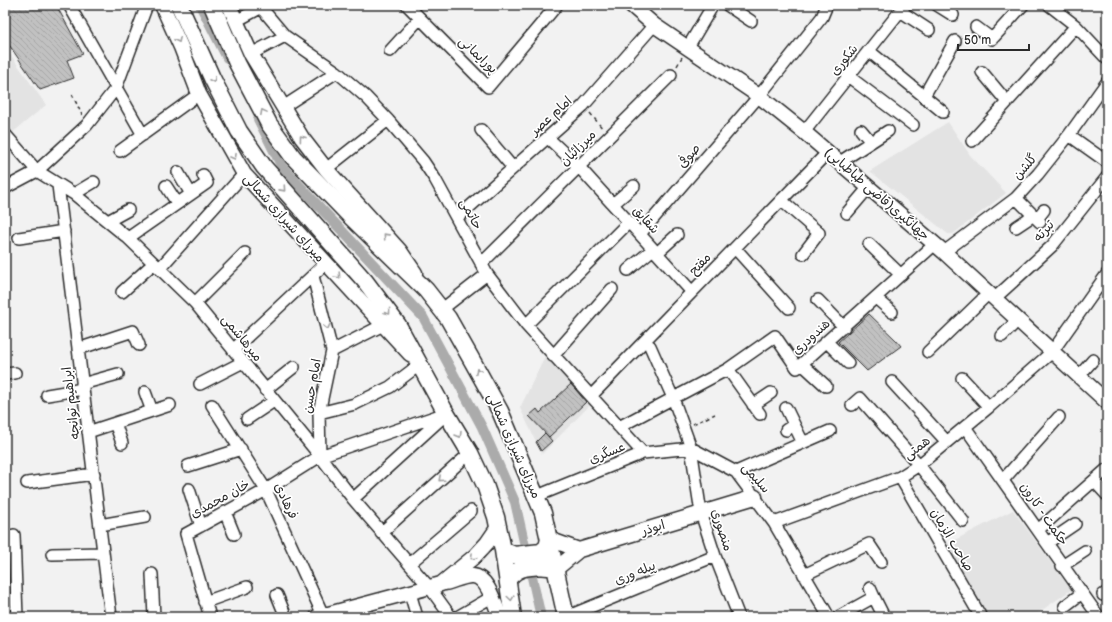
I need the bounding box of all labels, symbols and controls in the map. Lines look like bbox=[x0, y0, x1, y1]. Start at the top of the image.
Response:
scale bar bbox=[958, 26, 1029, 52]
street label: پورایمانی bbox=[455, 33, 501, 78]
text: 50 m bbox=[964, 33, 991, 48]
one-way arrow bbox=[173, 36, 181, 44]
street label: شکوری bbox=[827, 41, 861, 79]
one-way arrow bbox=[208, 76, 216, 84]
street label: امام عصر bbox=[526, 93, 577, 141]
one-way arrow bbox=[261, 109, 268, 116]
street label: میرزائیان bbox=[557, 127, 599, 169]
one-way arrow bbox=[300, 135, 307, 142]
street label: صوفی bbox=[673, 140, 704, 171]
street label: جهانگیری(قاضی طباطبایی) bbox=[821, 144, 933, 245]
street label: گلشن bbox=[1009, 150, 1041, 183]
one-way arrow bbox=[230, 153, 237, 160]
street label: میرزای شیرازی شمالی bbox=[239, 170, 328, 266]
one-way arrow bbox=[278, 184, 286, 192]
street label: حاتمی bbox=[455, 196, 486, 233]
street label: شقایق bbox=[629, 203, 663, 237]
street label: تبرته bbox=[1030, 217, 1058, 245]
one-way arrow bbox=[384, 234, 391, 241]
street label: مفتح bbox=[685, 249, 715, 279]
one-way arrow bbox=[333, 271, 340, 279]
one-way arrow bbox=[383, 308, 391, 315]
street label: میرهاشمی bbox=[217, 311, 266, 365]
street label: هندودری bbox=[789, 316, 834, 358]
one-way arrow bbox=[322, 324, 330, 330]
street label: امام حسن bbox=[299, 357, 327, 415]
street label: ابراهیم توانچه bbox=[59, 366, 85, 440]
one-way arrow bbox=[475, 368, 483, 375]
street label: میرزای شیرازی شمالی bbox=[483, 391, 544, 502]
one-way arrow bbox=[455, 431, 462, 438]
street label: همتی bbox=[900, 433, 934, 464]
street label: عسگری bbox=[587, 439, 627, 467]
street label: سلیمی bbox=[738, 459, 774, 497]
one-way arrow bbox=[438, 474, 446, 482]
street label: خان محمدی bbox=[187, 476, 253, 522]
street label: حکمت - کارون bbox=[1016, 479, 1072, 549]
street label: فرهادی bbox=[271, 480, 301, 522]
street label: صاحب الزمان bbox=[927, 506, 977, 574]
street label: منصوری bbox=[708, 507, 736, 553]
street label: ابوذر bbox=[638, 517, 667, 539]
one-way arrow bbox=[471, 552, 478, 559]
street label: پیله وری bbox=[612, 557, 658, 588]
one-way arrow bbox=[506, 594, 515, 601]

